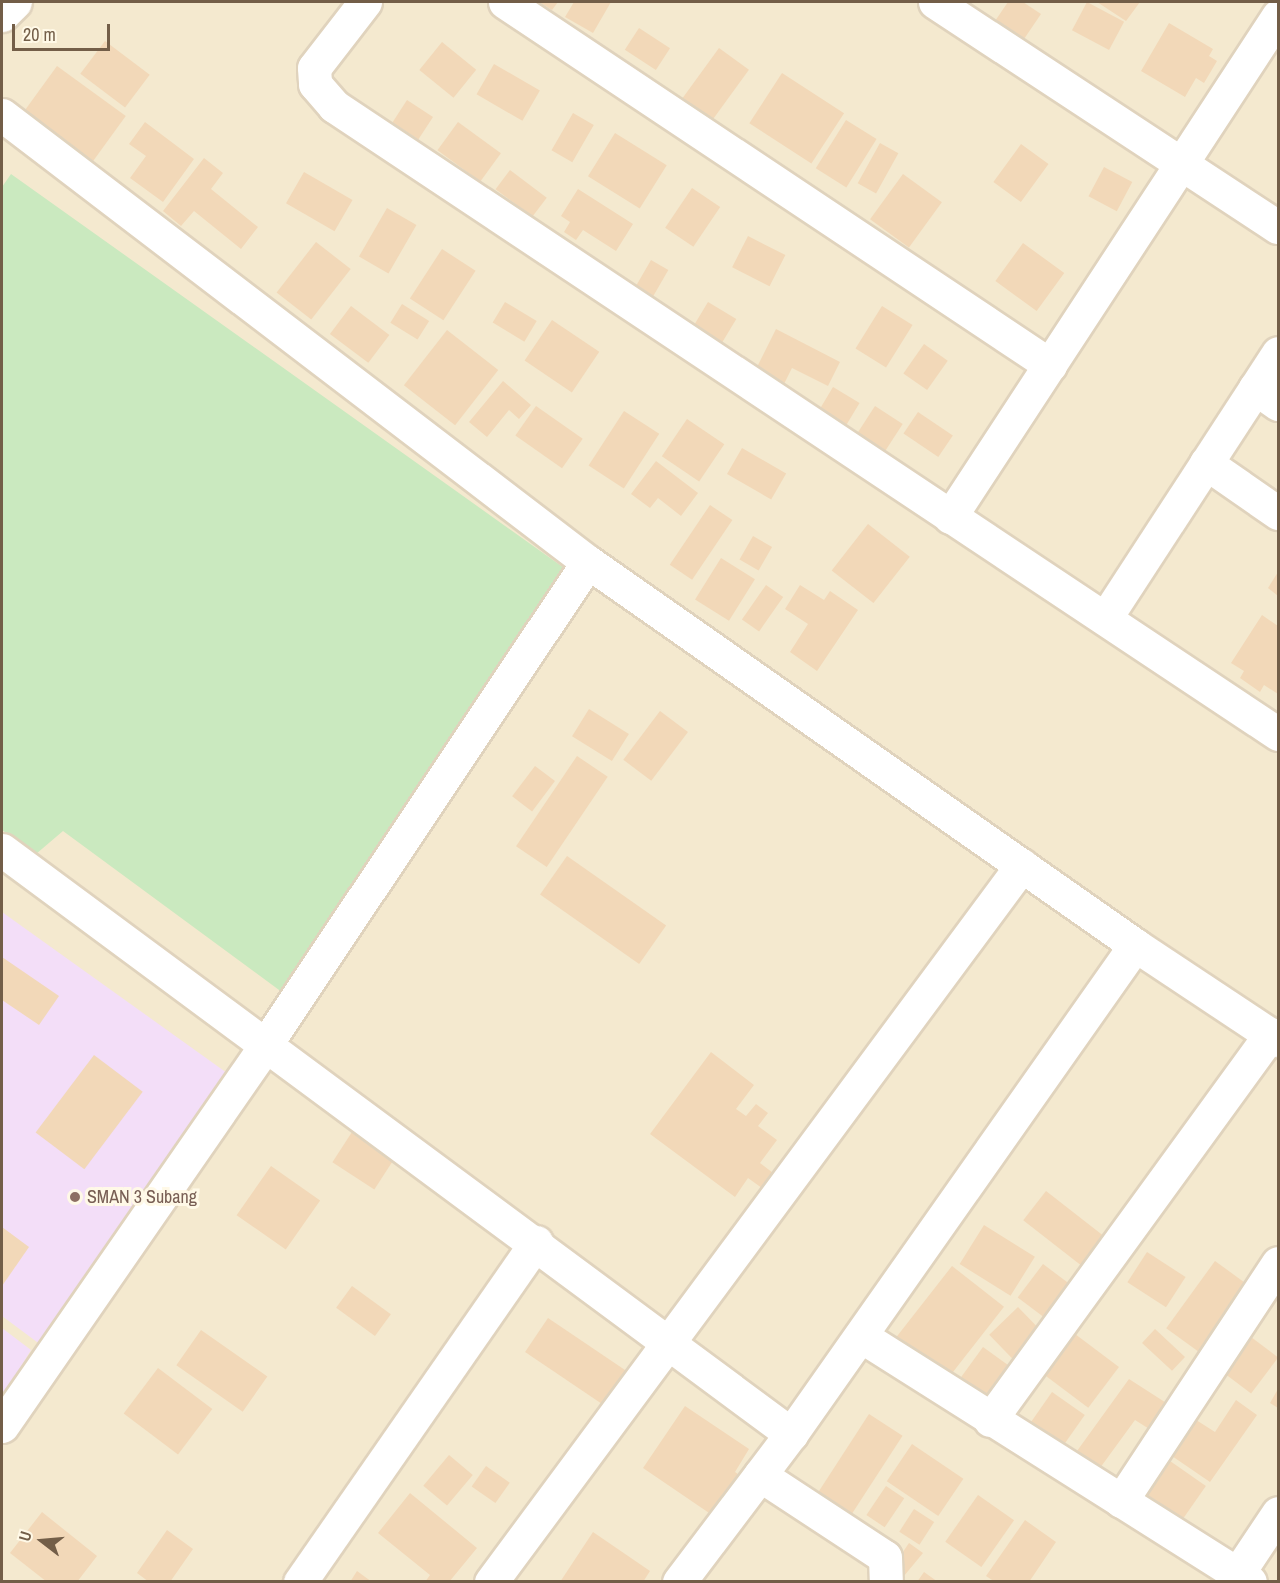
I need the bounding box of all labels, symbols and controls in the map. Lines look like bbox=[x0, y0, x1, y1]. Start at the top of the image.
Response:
scale bar bbox=[15, 12, 112, 50]
text: 20 m bbox=[23, 22, 56, 47]
place label: SMAN 3 Subang bbox=[87, 1186, 197, 1208]
marker: SMAN 3 Subang bbox=[68, 1190, 82, 1204]
north arrow bbox=[12, 1511, 72, 1571]
text: U bbox=[13, 1528, 37, 1544]

